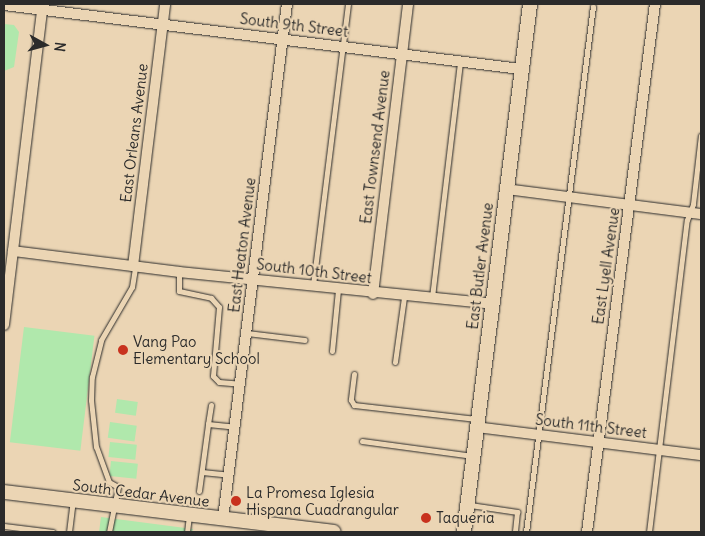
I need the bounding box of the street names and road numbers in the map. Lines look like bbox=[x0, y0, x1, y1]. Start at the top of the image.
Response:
street label: South 9th Street bbox=[239, 9, 349, 41]
street label: East Orleans Avenue bbox=[117, 63, 151, 203]
street label: East Townsend Avenue bbox=[357, 69, 393, 225]
street label: East Heaton Avenue bbox=[225, 176, 259, 314]
street label: East Butler Avenue bbox=[463, 202, 497, 330]
street label: East Lyell Avenue bbox=[589, 206, 623, 326]
street label: South 10th Street bbox=[255, 255, 373, 287]
street label: South 11th Street bbox=[534, 410, 648, 442]
street label: South Cedar Avenue bbox=[72, 476, 210, 510]

